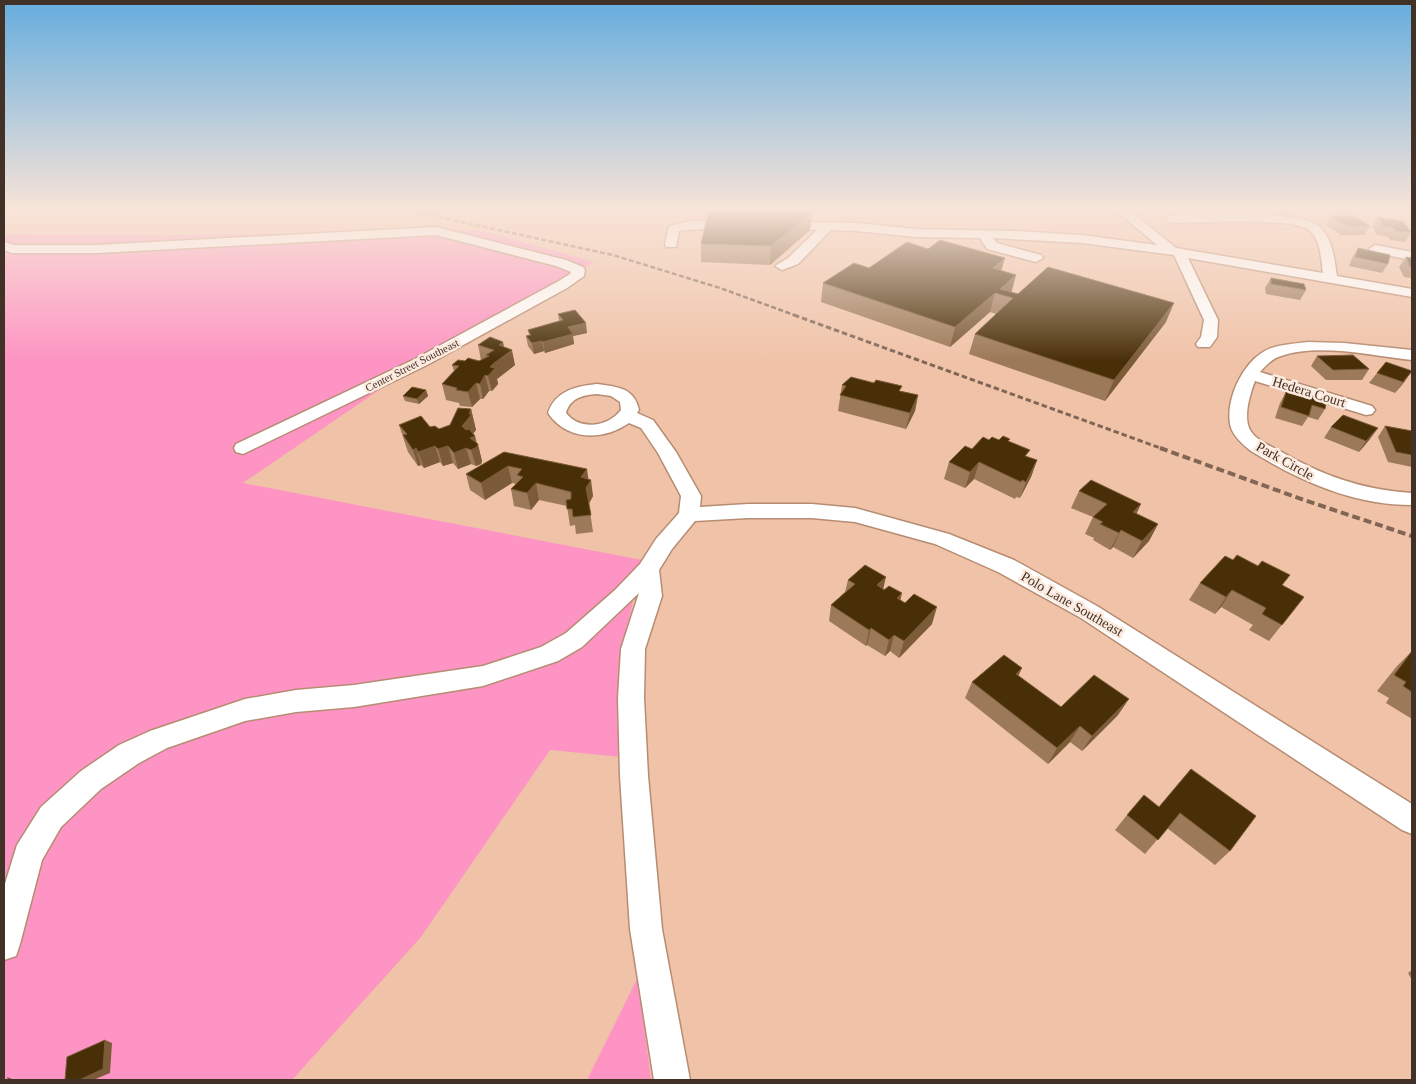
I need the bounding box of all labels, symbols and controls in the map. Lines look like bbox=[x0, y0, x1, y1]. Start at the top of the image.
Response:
street label: Center Street Southeast bbox=[363, 336, 461, 394]
street label: Hedera Court bbox=[1271, 374, 1348, 410]
street label: Park Circle bbox=[1254, 439, 1316, 483]
street label: Polo Lane Southeast bbox=[1018, 569, 1126, 639]

